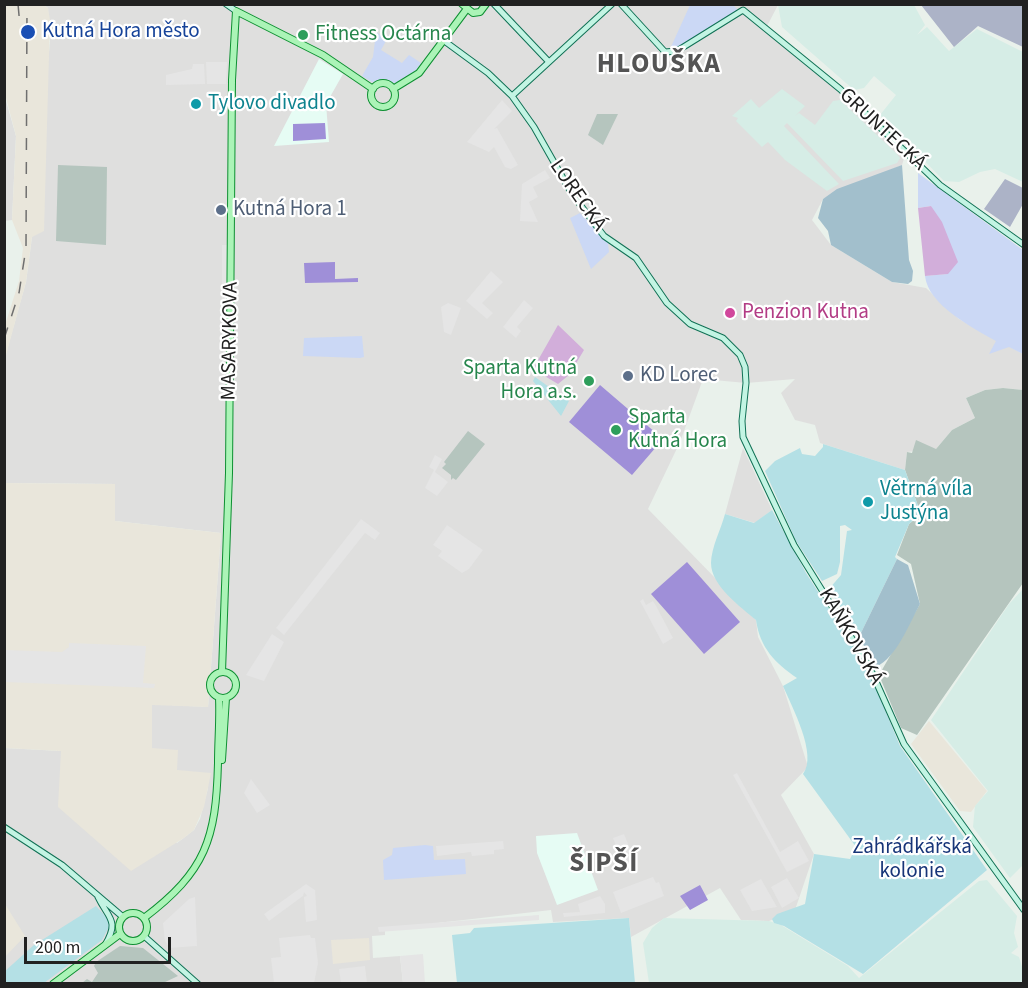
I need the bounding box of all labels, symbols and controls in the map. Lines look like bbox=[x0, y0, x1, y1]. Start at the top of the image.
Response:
place label: Kutná Hora město bbox=[42, 19, 200, 45]
place label: Fitness Octárna bbox=[315, 22, 451, 48]
marker: Kutná Hora město bbox=[19, 23, 37, 41]
marker: Fitness Octárna bbox=[296, 28, 310, 42]
district label: HLOUŠKA bbox=[597, 50, 721, 82]
street label: GRUNTECKÁ bbox=[833, 83, 931, 177]
place label: Tylovo divadlo bbox=[208, 91, 336, 117]
marker: Tylovo divadlo bbox=[189, 97, 203, 111]
street label: LORECKÁ bbox=[543, 155, 611, 237]
place label: Kutná Hora 1 bbox=[233, 197, 347, 223]
marker: Kutná Hora 1 bbox=[214, 203, 228, 217]
street label: MASARYKOVA bbox=[217, 281, 245, 401]
place label: Penzion Kutna bbox=[742, 300, 869, 326]
marker: Penzion Kutna bbox=[723, 306, 737, 320]
place label: Sparta Kutná Hora a.s. bbox=[463, 356, 577, 406]
place label: KD Lorec bbox=[640, 363, 718, 389]
marker: KD Lorec bbox=[621, 369, 635, 383]
marker: Sparta Kutná Hora a.s. bbox=[582, 374, 596, 388]
place label: Sparta Kutná Hora bbox=[628, 405, 727, 455]
marker: Sparta Kutná Hora bbox=[609, 423, 623, 437]
place label: Větrná víla Justýna bbox=[880, 477, 972, 527]
marker: Větrná víla Justýna bbox=[861, 495, 875, 509]
street label: KAŇKOVSKÁ bbox=[812, 584, 888, 690]
park label: Zahrádkářská kolonie bbox=[852, 835, 972, 885]
district label: ŠIPŠÍ bbox=[569, 849, 639, 881]
scale bar bbox=[27, 925, 174, 963]
text: 200 m bbox=[35, 935, 80, 960]

